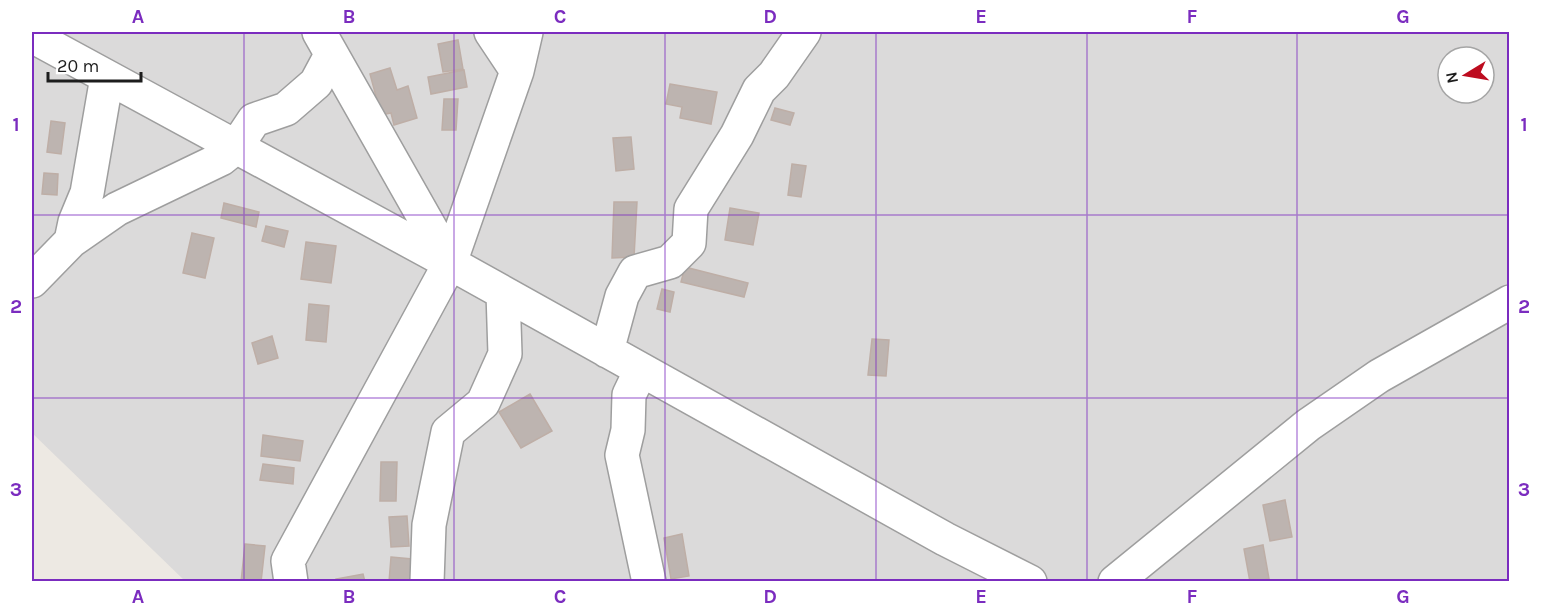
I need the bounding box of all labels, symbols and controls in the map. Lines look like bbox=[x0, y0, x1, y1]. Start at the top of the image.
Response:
text: A bbox=[132, 5, 145, 28]
text: B bbox=[343, 5, 355, 28]
text: C bbox=[554, 5, 566, 28]
text: D bbox=[763, 5, 777, 28]
text: E bbox=[975, 5, 987, 28]
text: F bbox=[1187, 5, 1198, 28]
text: G bbox=[1396, 5, 1410, 28]
scale bar bbox=[48, 45, 141, 83]
north arrow bbox=[1436, 45, 1496, 105]
text: 20 m bbox=[57, 55, 99, 77]
text: N bbox=[1441, 70, 1462, 85]
text: 1 bbox=[12, 113, 20, 136]
text: 1 bbox=[1520, 113, 1528, 136]
text: 2 bbox=[10, 295, 22, 318]
text: 2 bbox=[1518, 295, 1530, 318]
text: 3 bbox=[10, 478, 22, 501]
text: 3 bbox=[1518, 478, 1530, 501]
text: A bbox=[132, 585, 145, 608]
text: B bbox=[343, 585, 355, 608]
text: C bbox=[554, 585, 566, 608]
text: D bbox=[763, 585, 777, 608]
text: E bbox=[975, 585, 987, 608]
text: F bbox=[1187, 585, 1198, 608]
text: G bbox=[1396, 585, 1410, 608]

